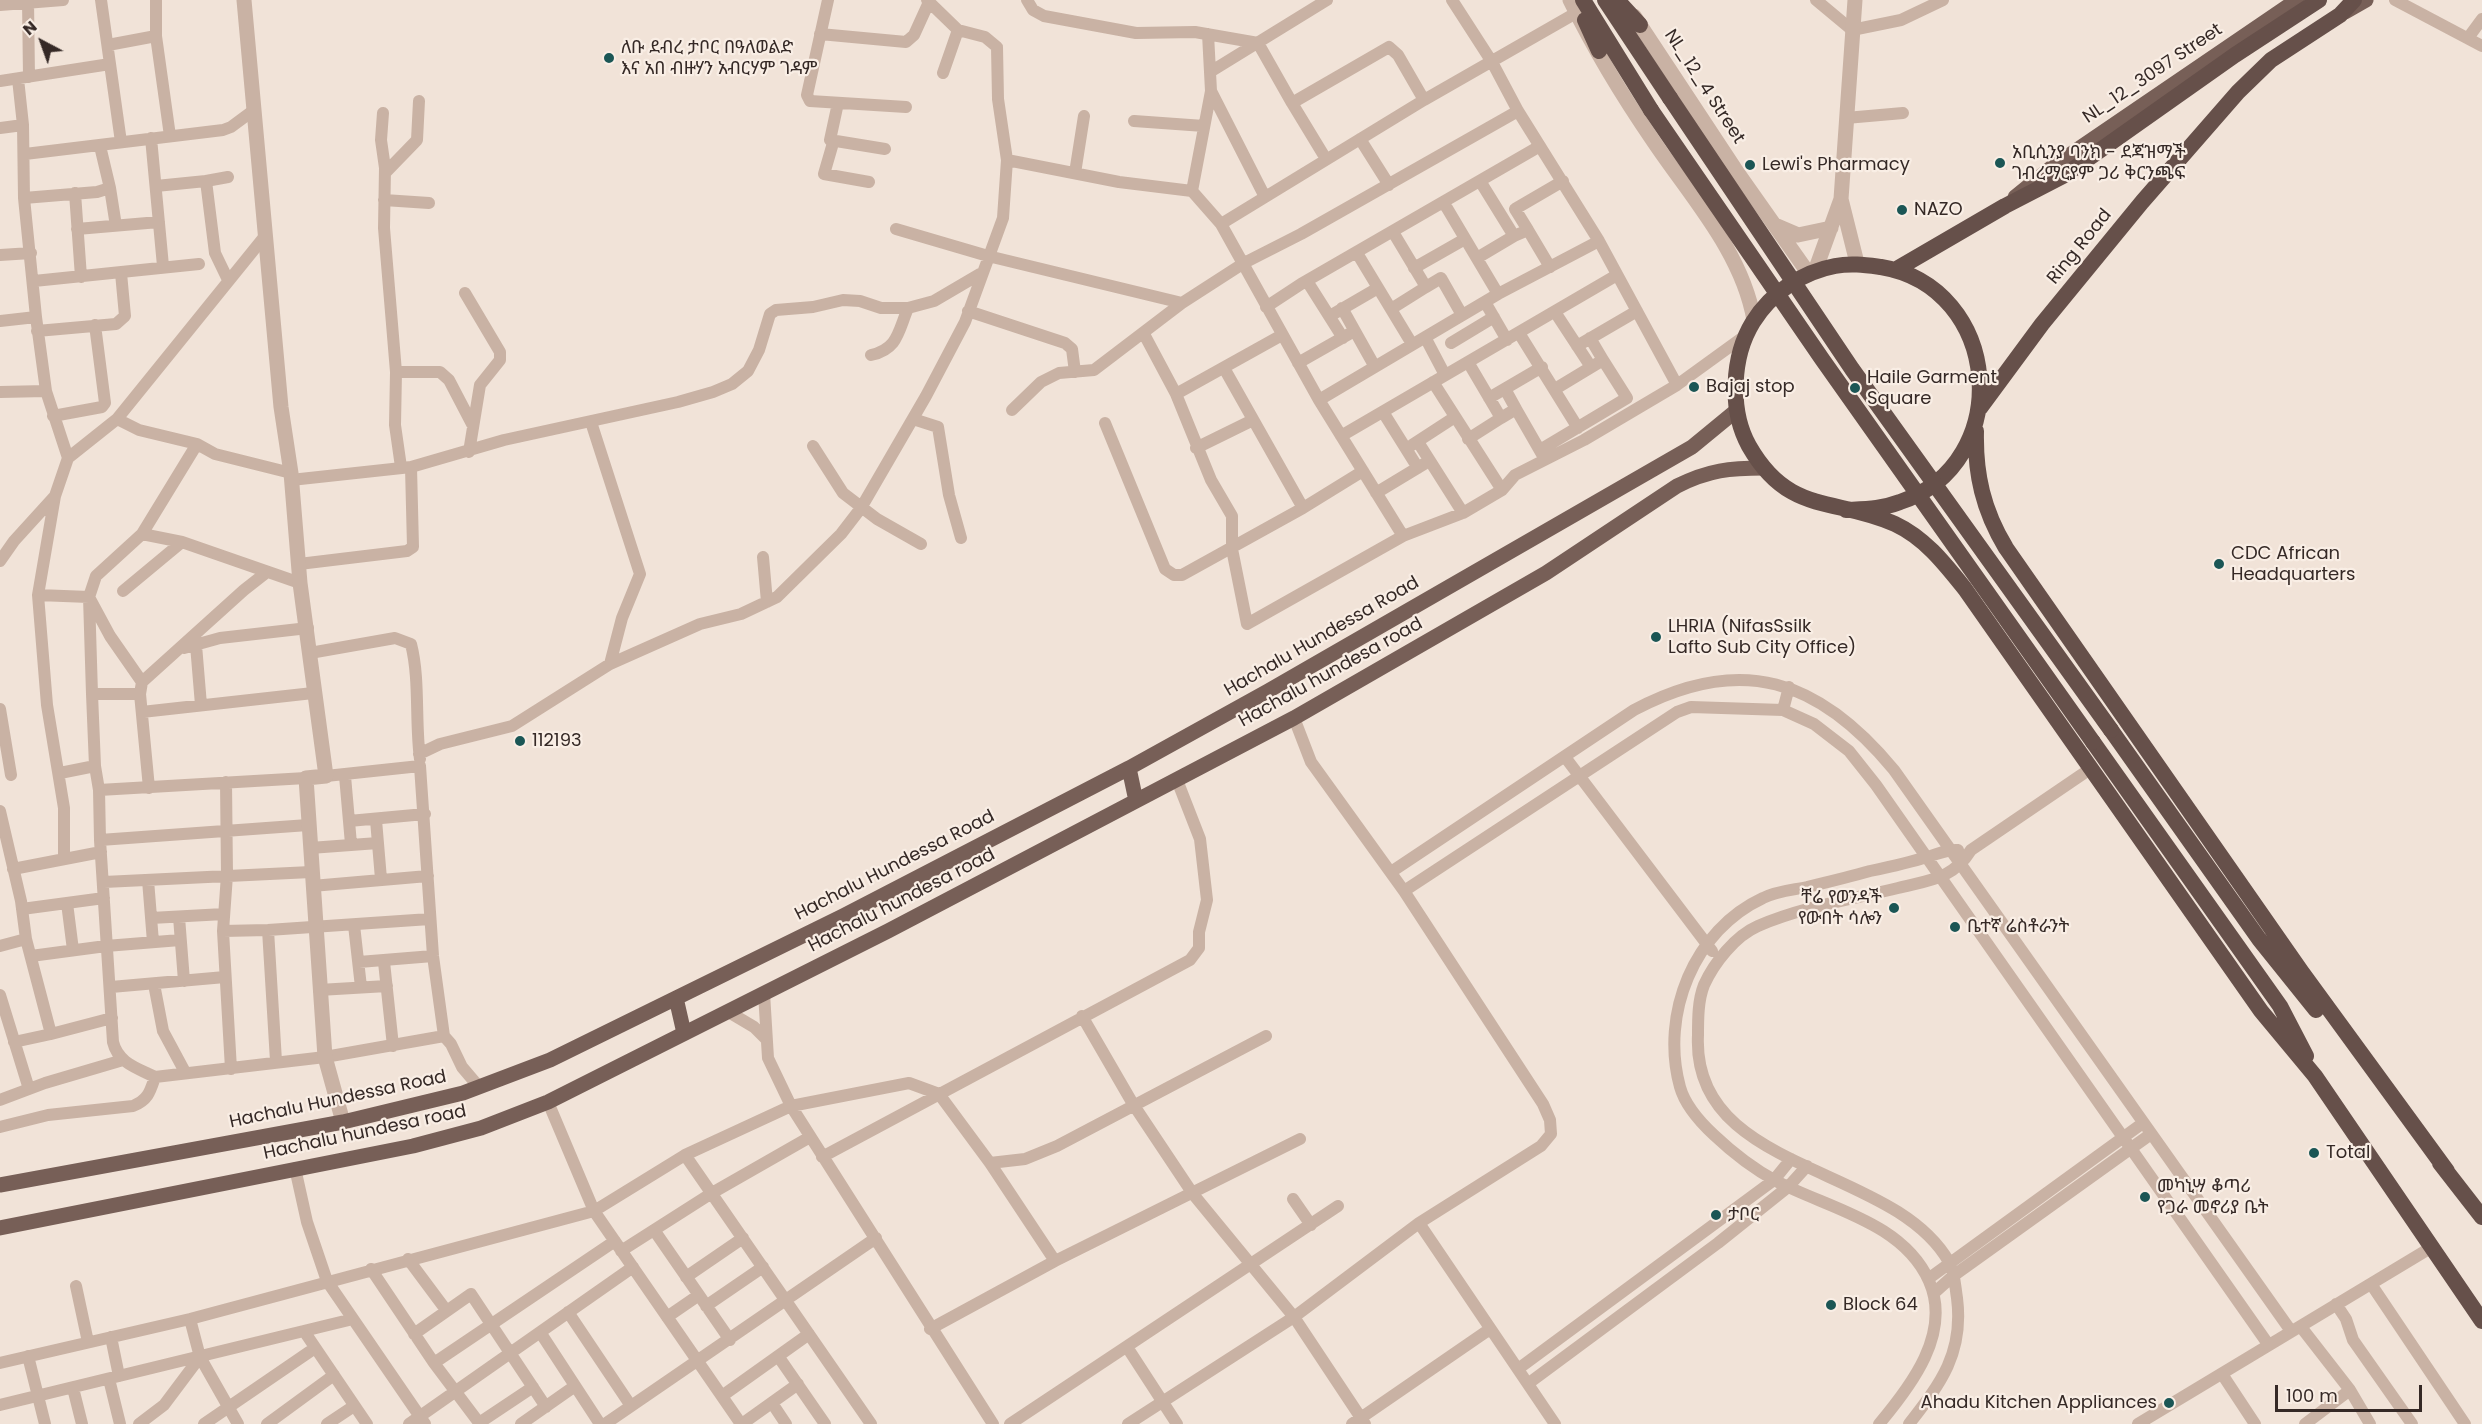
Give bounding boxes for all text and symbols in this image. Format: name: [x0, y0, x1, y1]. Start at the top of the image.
north arrow: [12, 12, 72, 72]
text: N: [18, 15, 42, 41]
street label: NL_12_3097 Street: [2079, 19, 2227, 129]
street label: NL_12_4 Street: [1659, 26, 1749, 148]
place label: ለቡ ደብረ ታቦር በዓለወልድ እና አበ ብዙሃን አብርሃም ገዳም: [621, 37, 817, 80]
marker: ለቡ ደብረ ታቦር በዓለወልድ እና አበ ብዙሃን አብርሃም ገዳም: [602, 51, 616, 65]
place label: አቢሲንያ ባንክ - ደጃዝማች ገብረማርያም ጋሪ ቅርንጫፍ: [2012, 142, 2186, 184]
place label: Lewi's Pharmacy: [1762, 154, 1910, 176]
marker: አቢሲንያ ባንክ - ደጃዝማች ገብረማርያም ጋሪ ቅርንጫፍ: [1993, 156, 2007, 170]
marker: Lewi's Pharmacy: [1743, 158, 1757, 172]
place label: NAZO: [1914, 199, 1963, 221]
marker: NAZO: [1895, 203, 1909, 217]
street label: Ring Road: [2043, 205, 2117, 289]
place label: Haile Garment Square: [1867, 367, 1997, 410]
place label: Bajaj stop: [1706, 376, 1795, 398]
marker: Bajaj stop: [1687, 380, 1701, 394]
marker: Haile Garment Square: [1848, 381, 1862, 395]
place label: CDC African Headquarters: [2231, 543, 2355, 586]
marker: CDC African Headquarters: [2212, 557, 2226, 571]
street label: Hachalu Hundessa Road: [1221, 572, 1423, 702]
street label: Hachalu hundesa road: [1235, 613, 1427, 733]
place label: LHRIA (NifasSsilk Lafto Sub City Office): [1668, 616, 1856, 658]
marker: LHRIA (NifasSsilk Lafto Sub City Office): [1649, 630, 1663, 644]
place label: 112193: [532, 730, 582, 752]
marker: 112193: [513, 734, 527, 748]
street label: Hachalu Hundessa Road: [791, 806, 999, 926]
street label: Hachalu hundesa road: [805, 844, 999, 958]
place label: ቸሬ የወንዳች የውበት ሳሎን: [1798, 887, 1882, 930]
marker: ቸሬ የወንዳች የውበት ሳሎን: [1887, 901, 1901, 915]
place label: ቤተኛ ሬስቶራንት: [1967, 916, 2069, 938]
marker: ቤተኛ ሬስቶራንት: [1948, 920, 1962, 934]
street label: Hachalu Hundessa Road: [227, 1066, 449, 1134]
street label: Hachalu hundesa road: [262, 1101, 468, 1165]
place label: Total: [2326, 1142, 2370, 1164]
marker: Total: [2307, 1146, 2321, 1160]
place label: መካኒሣ ቆጣሪ የጋራ መኖሪያ ቤት: [2157, 1176, 2269, 1218]
marker: መካኒሣ ቆጣሪ የጋራ መኖሪያ ቤት: [2138, 1190, 2152, 1204]
place label: ታቦር: [1728, 1204, 1759, 1226]
marker: ታቦር: [1709, 1208, 1723, 1222]
place label: Block 64: [1843, 1294, 1918, 1316]
marker: Block 64: [1824, 1298, 1838, 1312]
scale bar: [2278, 1373, 2425, 1411]
text: 100 m: [2286, 1383, 2338, 1408]
place label: Ahadu Kitchen Appliances: [1920, 1392, 2157, 1414]
marker: Ahadu Kitchen Appliances: [2162, 1396, 2176, 1410]

